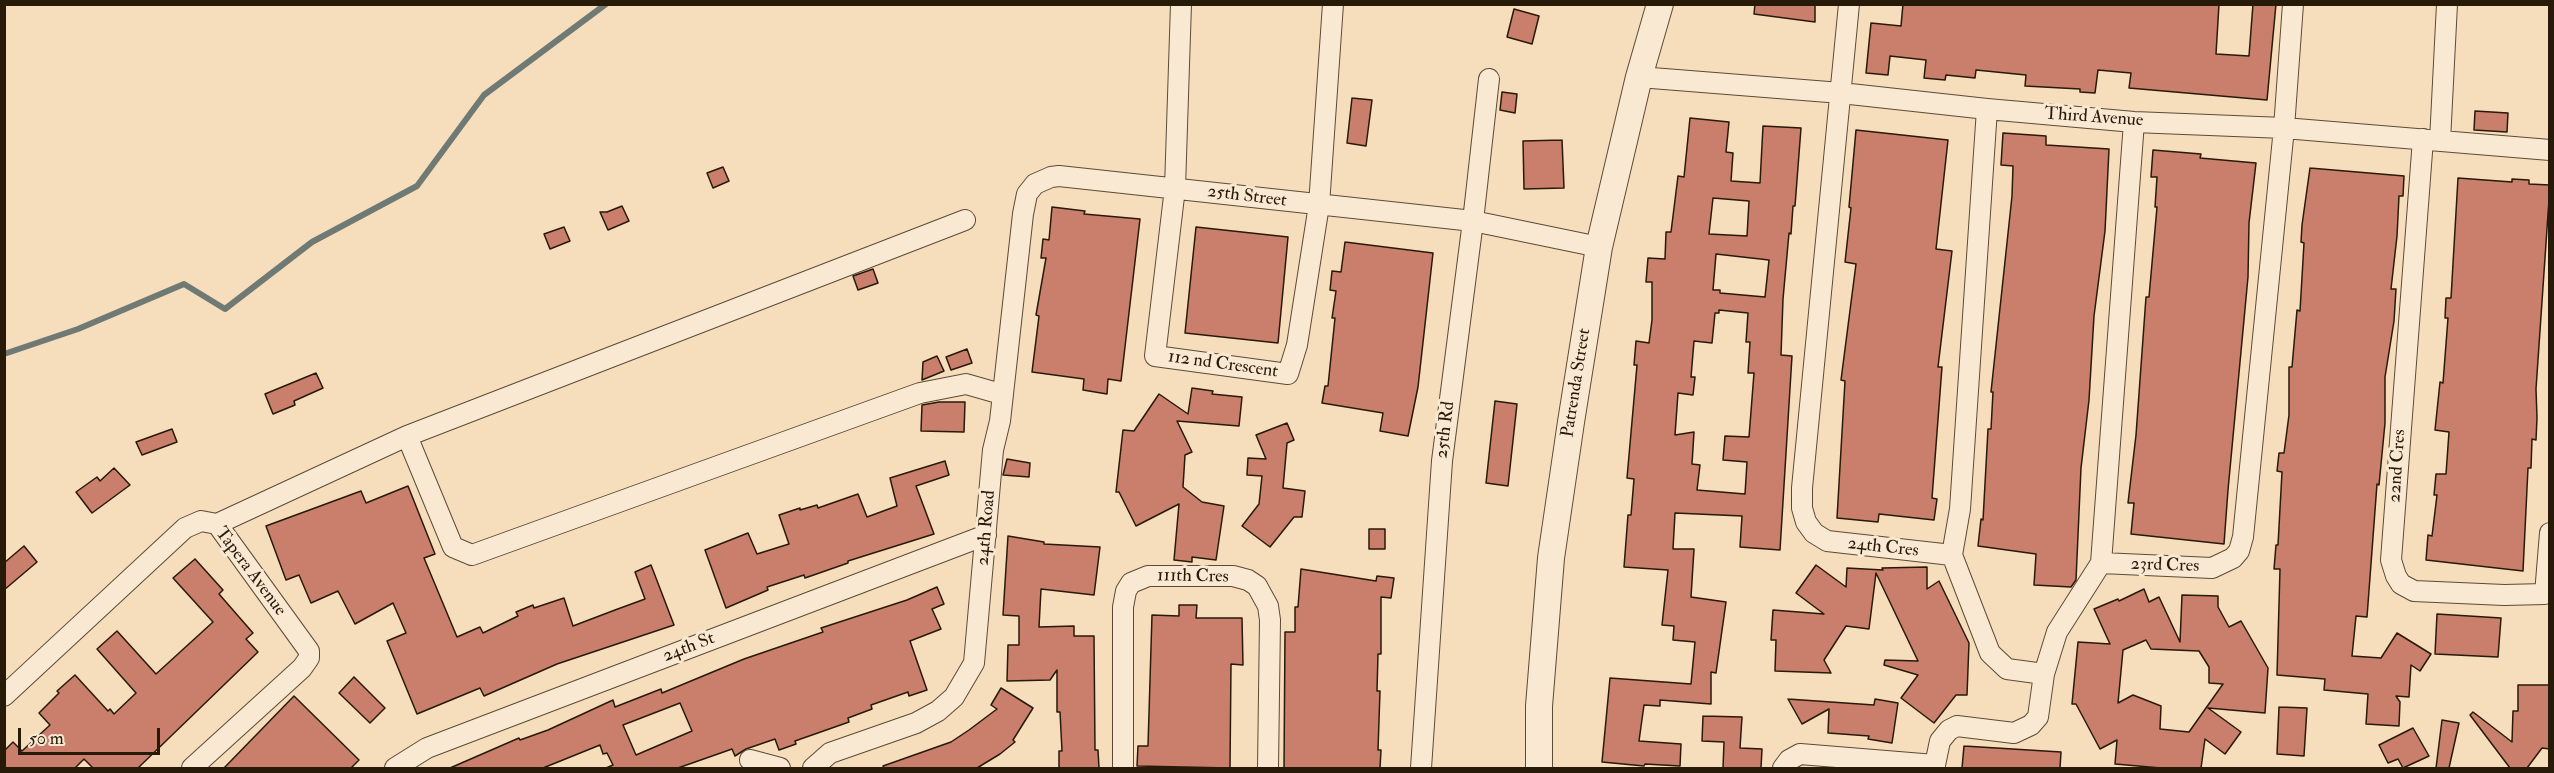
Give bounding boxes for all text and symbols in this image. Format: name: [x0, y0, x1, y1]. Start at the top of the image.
street label: Third Avenue: [2044, 104, 2144, 132]
street label: 25th Street: [1206, 181, 1288, 213]
street label: Patrenda Street: [1558, 327, 1596, 439]
street label: 112 nd Crescent: [1167, 347, 1279, 383]
street label: 25th Rd: [1432, 400, 1460, 460]
street label: 22nd Cres: [2385, 429, 2411, 503]
street label: 24th Road: [973, 489, 1001, 567]
street label: Tapera Avenue: [210, 523, 290, 621]
street label: 24th Cres: [1846, 534, 1920, 562]
street label: 23rd Cres: [2130, 554, 2200, 578]
street label: 111th Cres: [1157, 566, 1229, 588]
street label: 24th St: [660, 628, 718, 668]
scale bar: [21, 716, 164, 754]
text: 50 m: [29, 727, 64, 750]

